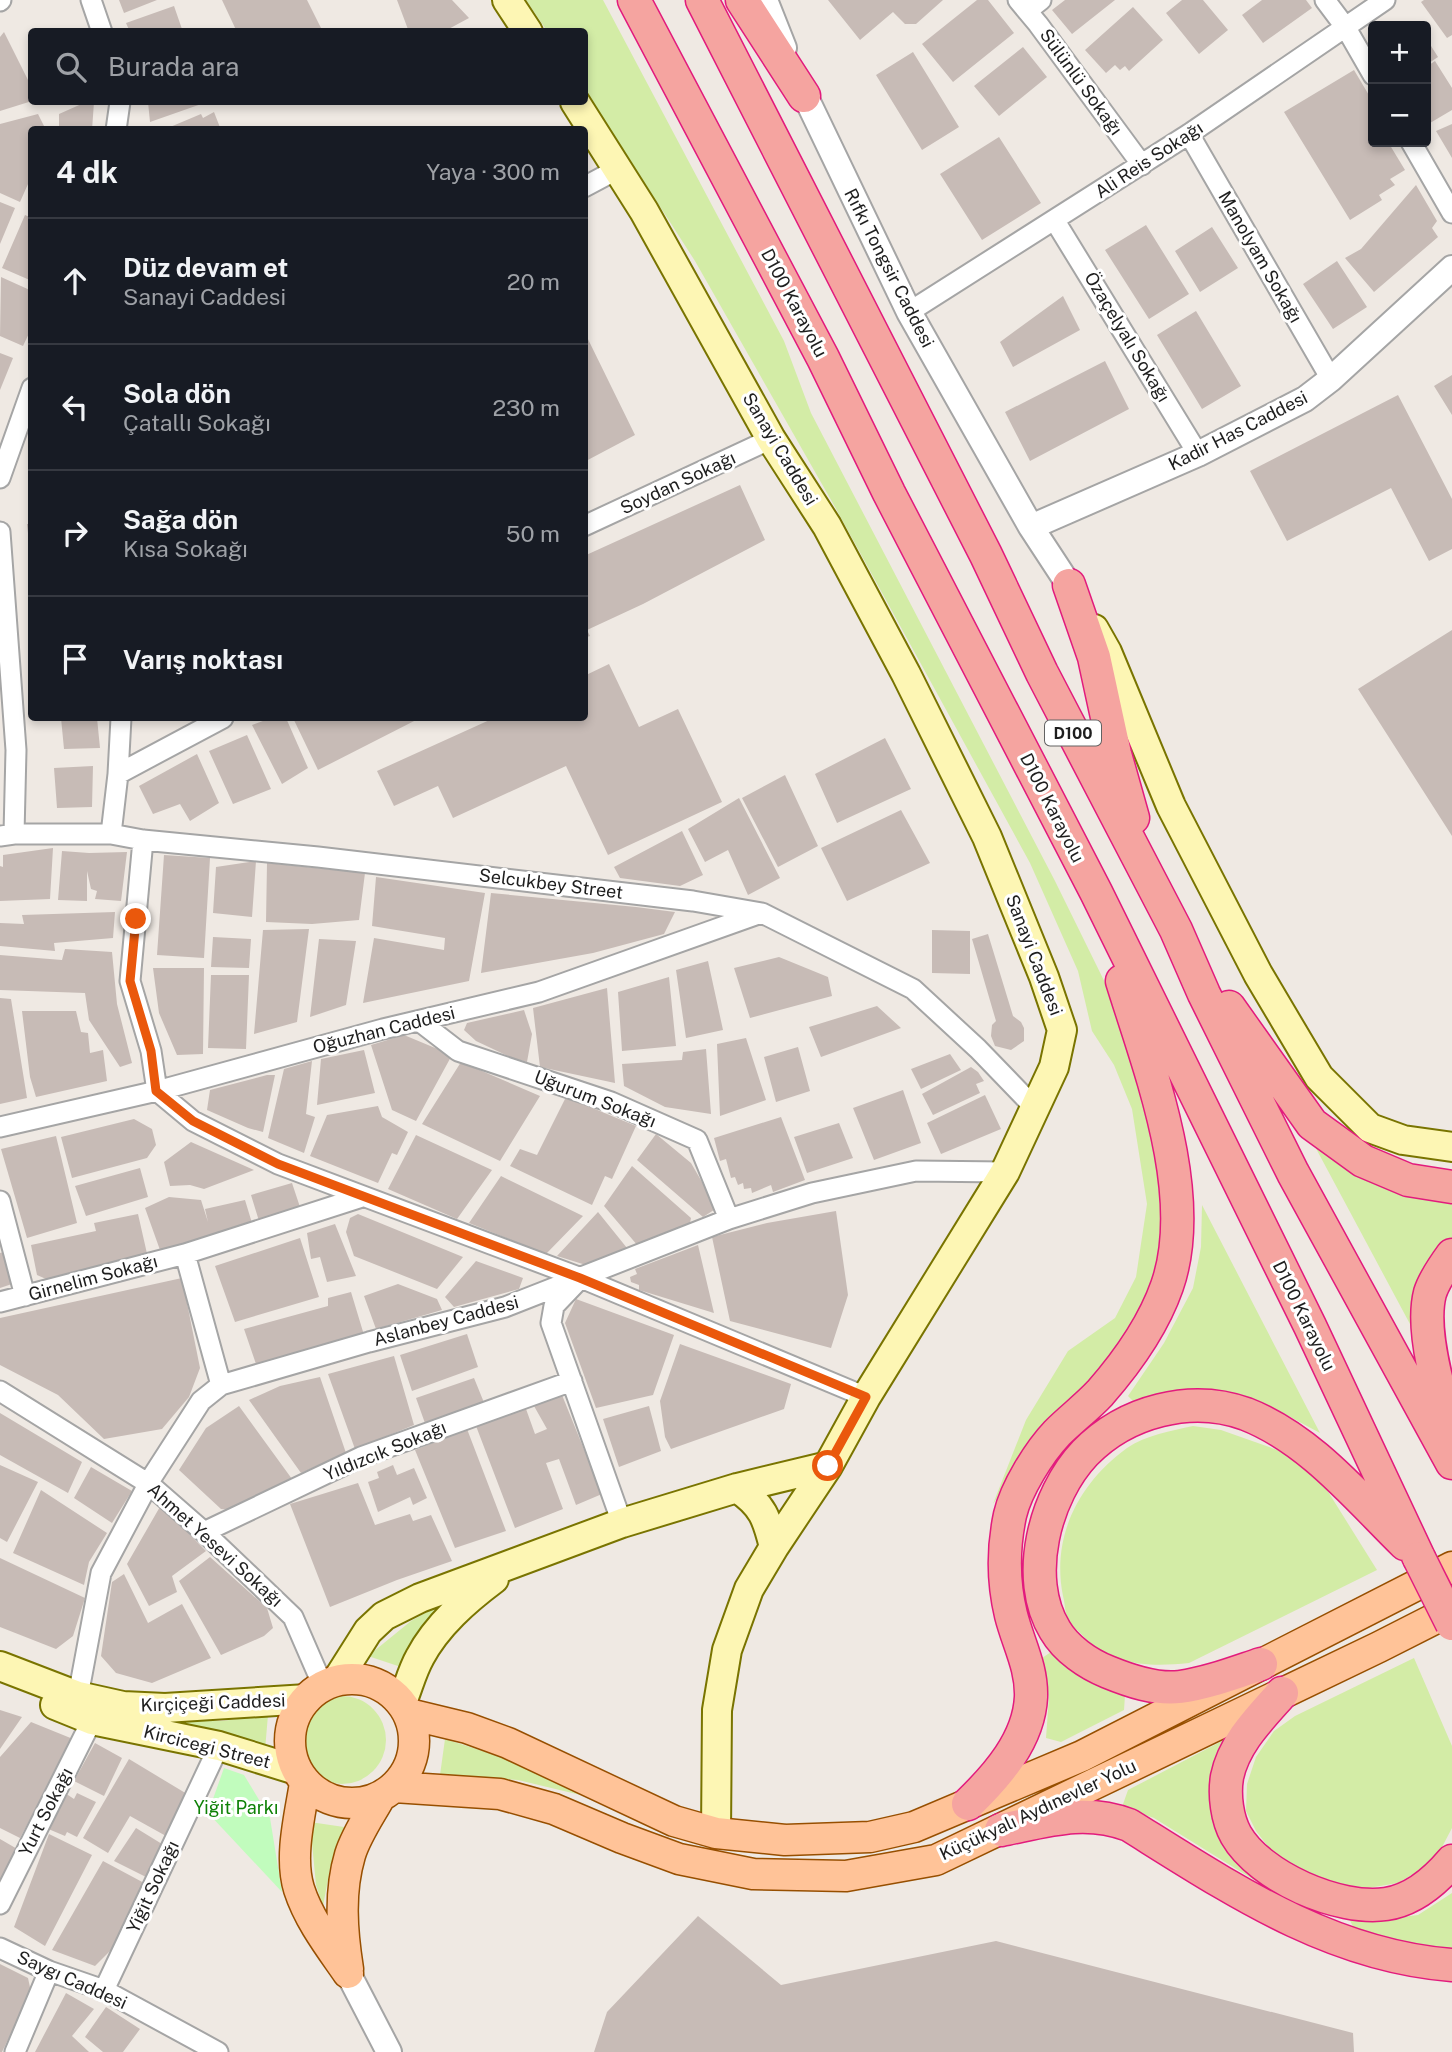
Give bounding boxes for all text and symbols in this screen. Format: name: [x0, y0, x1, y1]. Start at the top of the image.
map controls: [1368, 21, 1431, 147]
button: +: [1368, 21, 1431, 84]
street label: Sülünlü Sokağı: [1036, 24, 1127, 139]
search box: [28, 28, 588, 105]
icon: search: [52, 48, 90, 86]
text: Burada ara: [108, 51, 239, 82]
button: −: [1368, 84, 1431, 147]
street label: Ali Reis Sokağı: [1091, 117, 1207, 202]
text: 4 dk: [56, 154, 118, 190]
text: Yaya · 300 m: [426, 158, 560, 185]
street label: Rıfkı Tongsir Caddesi: [840, 185, 939, 351]
street label: Manolyam Sokağı: [1214, 187, 1307, 326]
street label: D100 Karayolu: [757, 245, 832, 361]
text: Düz devam et: [123, 252, 288, 283]
icon: ahead: [56, 262, 94, 300]
street label: Özaçelyalı Sokağı: [1080, 267, 1175, 406]
text: 20 m: [507, 268, 560, 295]
text: Sanayi Caddesi: [123, 283, 286, 310]
text: Sola dön: [123, 378, 231, 409]
street label: Kadir Has Caddesi: [1165, 386, 1311, 475]
icon: left: [56, 388, 94, 426]
street label: Sanayi Caddesi: [739, 389, 822, 509]
text: 230 m: [492, 394, 560, 421]
text: Çatallı Sokağı: [123, 409, 271, 436]
street label: Soydan Sokağı: [617, 447, 739, 518]
text: Sağa dön: [123, 504, 238, 535]
icon: right: [56, 514, 94, 552]
text: 50 m: [506, 520, 560, 547]
text: Kısa Sokağı: [123, 535, 248, 562]
icon: arrive: [56, 640, 94, 678]
text: Varış noktası: [123, 644, 283, 675]
road number: D100: [1045, 720, 1101, 746]
street label: D100 Karayolu: [1016, 750, 1089, 866]
street label: Selcukbey Street: [478, 864, 624, 903]
street label: Sanayi Caddesi: [1002, 891, 1067, 1018]
route end: [120, 903, 151, 934]
street label: Oğuzhan Caddesi: [311, 1002, 457, 1057]
street label: Uğurum Sokağı: [531, 1066, 659, 1131]
street label: Girnelim Sokağı: [26, 1250, 160, 1305]
street label: D100 Karayolu: [1269, 1257, 1340, 1374]
street label: Aslanbey Caddesi: [371, 1291, 521, 1350]
street label: Yıldızcık Sokağı: [321, 1416, 449, 1485]
route start: [812, 1450, 843, 1481]
street label: Ahmet Yesevi Sokağı: [144, 1478, 287, 1611]
street label: Kırçiçeği Caddesi: [140, 1689, 286, 1716]
street label: Kircicegi Street: [141, 1721, 273, 1772]
street label: Küçükyalı Aydınevler Yolu: [936, 1755, 1139, 1864]
street label: Yurt Sokağı: [14, 1764, 77, 1860]
park label: Yiğit Parkı: [194, 1797, 278, 1818]
street label: Yiğit Sokağı: [122, 1837, 183, 1936]
street label: Saygı Caddesi: [14, 1946, 130, 2013]

